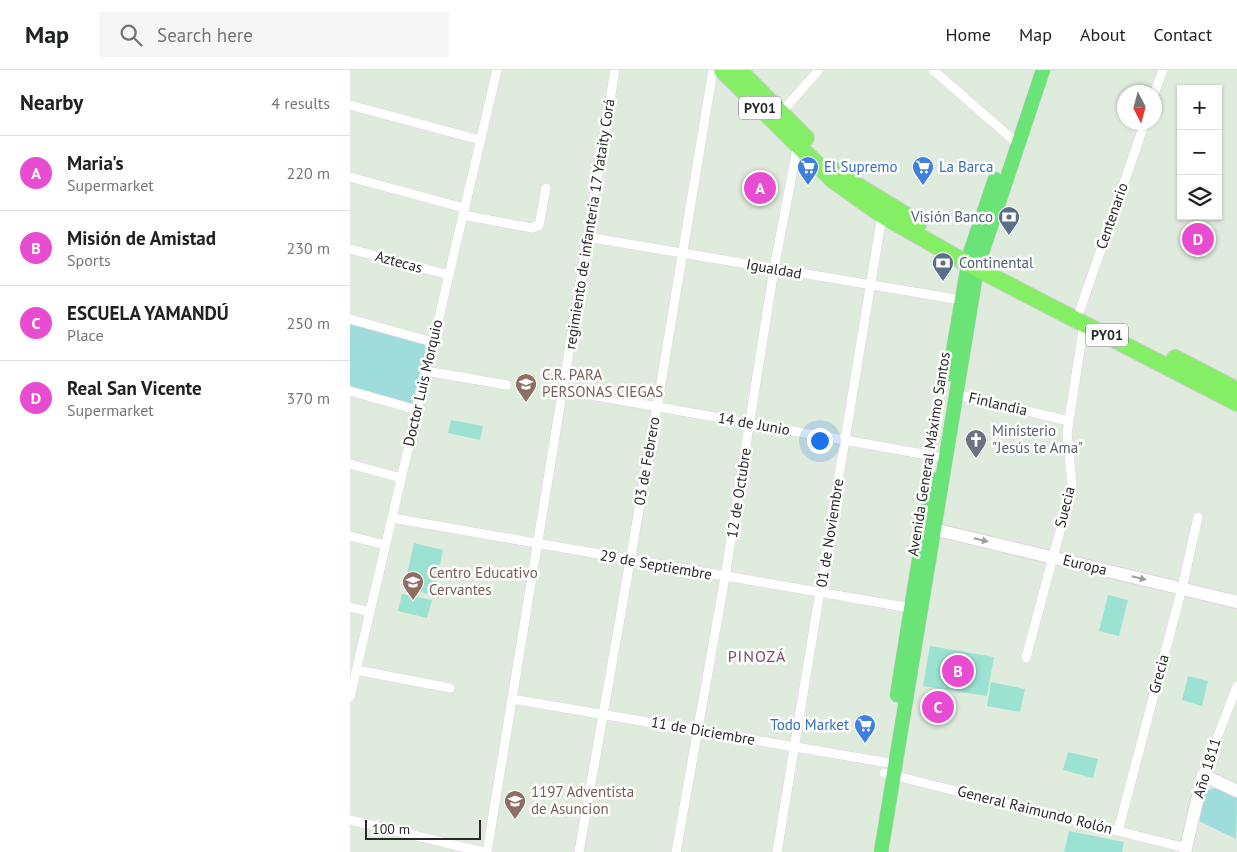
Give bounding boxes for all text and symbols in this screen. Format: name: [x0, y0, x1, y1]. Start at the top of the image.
search box: [99, 12, 449, 57]
text: Map: [25, 19, 69, 50]
icon: search: [117, 21, 145, 49]
text: Search here: [157, 23, 253, 47]
text: Home: [945, 23, 991, 46]
text: Map: [1019, 23, 1052, 46]
text: About: [1080, 23, 1126, 46]
text: Contact: [1154, 23, 1212, 46]
north arrow: [1117, 85, 1162, 130]
map controls: [1177, 85, 1222, 220]
button: +: [1177, 85, 1222, 130]
text: Nearby: [20, 89, 83, 116]
text: 4 results: [271, 93, 330, 113]
road number: PY01: [739, 96, 781, 119]
street label: regimiento de infanteria 17 Yataity Corá: [560, 97, 619, 351]
button: −: [1177, 130, 1222, 175]
text: Maria's: [67, 151, 124, 175]
supermarket icon: El Supremo: [796, 155, 820, 186]
supermarket icon: La Barca: [911, 155, 935, 186]
place label: El Supremo: [824, 157, 898, 176]
place label: La Barca: [939, 157, 993, 176]
text: A: [31, 163, 41, 183]
text: 220 m: [287, 163, 330, 183]
pin: A: [744, 169, 776, 207]
text: Supermarket: [67, 175, 154, 195]
button: layers: [1177, 175, 1222, 220]
street label: Centenario: [1091, 180, 1132, 252]
bank icon: Visión Banco: [997, 205, 1021, 236]
place label: Visión Banco: [910, 207, 993, 226]
pin: D: [1182, 220, 1214, 258]
text: Misión de Amistad: [67, 226, 216, 250]
text: B: [31, 238, 41, 258]
text: 230 m: [287, 238, 330, 258]
street label: Aztecas: [373, 246, 425, 277]
text: Sports: [67, 250, 111, 270]
bank icon: Continental: [931, 251, 955, 282]
place label: Continental: [959, 253, 1034, 272]
street label: Igualdad: [745, 254, 803, 283]
text: ESCUELA YAMANDÚ: [67, 301, 229, 325]
text: C: [32, 313, 40, 333]
text: 250 m: [287, 313, 330, 333]
street label: Doctor Luis Morquio: [399, 318, 446, 448]
road number: PY01: [1086, 324, 1128, 346]
text: Place: [67, 325, 104, 345]
street label: Avenida General Máximo Santos: [903, 351, 954, 557]
place label: C.R. PARA PERSONAS CIEGAS: [542, 365, 663, 401]
school or university icon: C.R. PARA PERSONAS CIEGAS: [514, 372, 538, 403]
text: Real San Vicente: [67, 376, 202, 400]
text: D: [31, 388, 41, 408]
text: 370 m: [287, 388, 330, 408]
street label: Finlandia: [967, 388, 1029, 419]
text: Supermarket: [67, 400, 154, 420]
street label: 14 de Junio: [717, 408, 792, 439]
street label: 03 de Febrero: [629, 415, 664, 507]
place label: Ministerio "Jesús te Ama": [992, 421, 1083, 457]
your location: [807, 428, 833, 454]
church icon: Ministerio "Jesús te Ama": [964, 428, 988, 459]
street label: 12 de Octubre: [722, 446, 755, 539]
street label: 01 de Noviembre: [812, 477, 847, 589]
street label: Suecia: [1050, 484, 1079, 529]
one-way arrow: [973, 536, 988, 544]
street label: 29 de Septiembre: [599, 545, 714, 584]
street label: Europa: [1061, 550, 1109, 579]
place label: Centro Educativo Cervantes: [429, 563, 538, 599]
school or university icon: Centro Educativo Cervantes: [401, 570, 425, 601]
one-way arrow: [1131, 574, 1146, 582]
district label: PINOZÁ: [728, 646, 786, 666]
pin: B: [942, 652, 974, 690]
street label: Grecia: [1144, 652, 1173, 696]
pin: C: [922, 688, 954, 726]
street label: 11 de Diciembre: [650, 712, 757, 749]
supermarket icon: Todo Market: [853, 713, 877, 744]
place label: Todo Market: [770, 715, 849, 734]
street label: Año 1811: [1188, 736, 1225, 800]
street label: General Raimundo Rolón: [956, 781, 1115, 838]
place label: 1197 Adventista de Asuncion: [531, 782, 634, 818]
school or university icon: 1197 Adventista de Asuncion: [503, 789, 527, 820]
scale bar: [365, 817, 481, 840]
text: 100 m: [372, 820, 410, 838]

